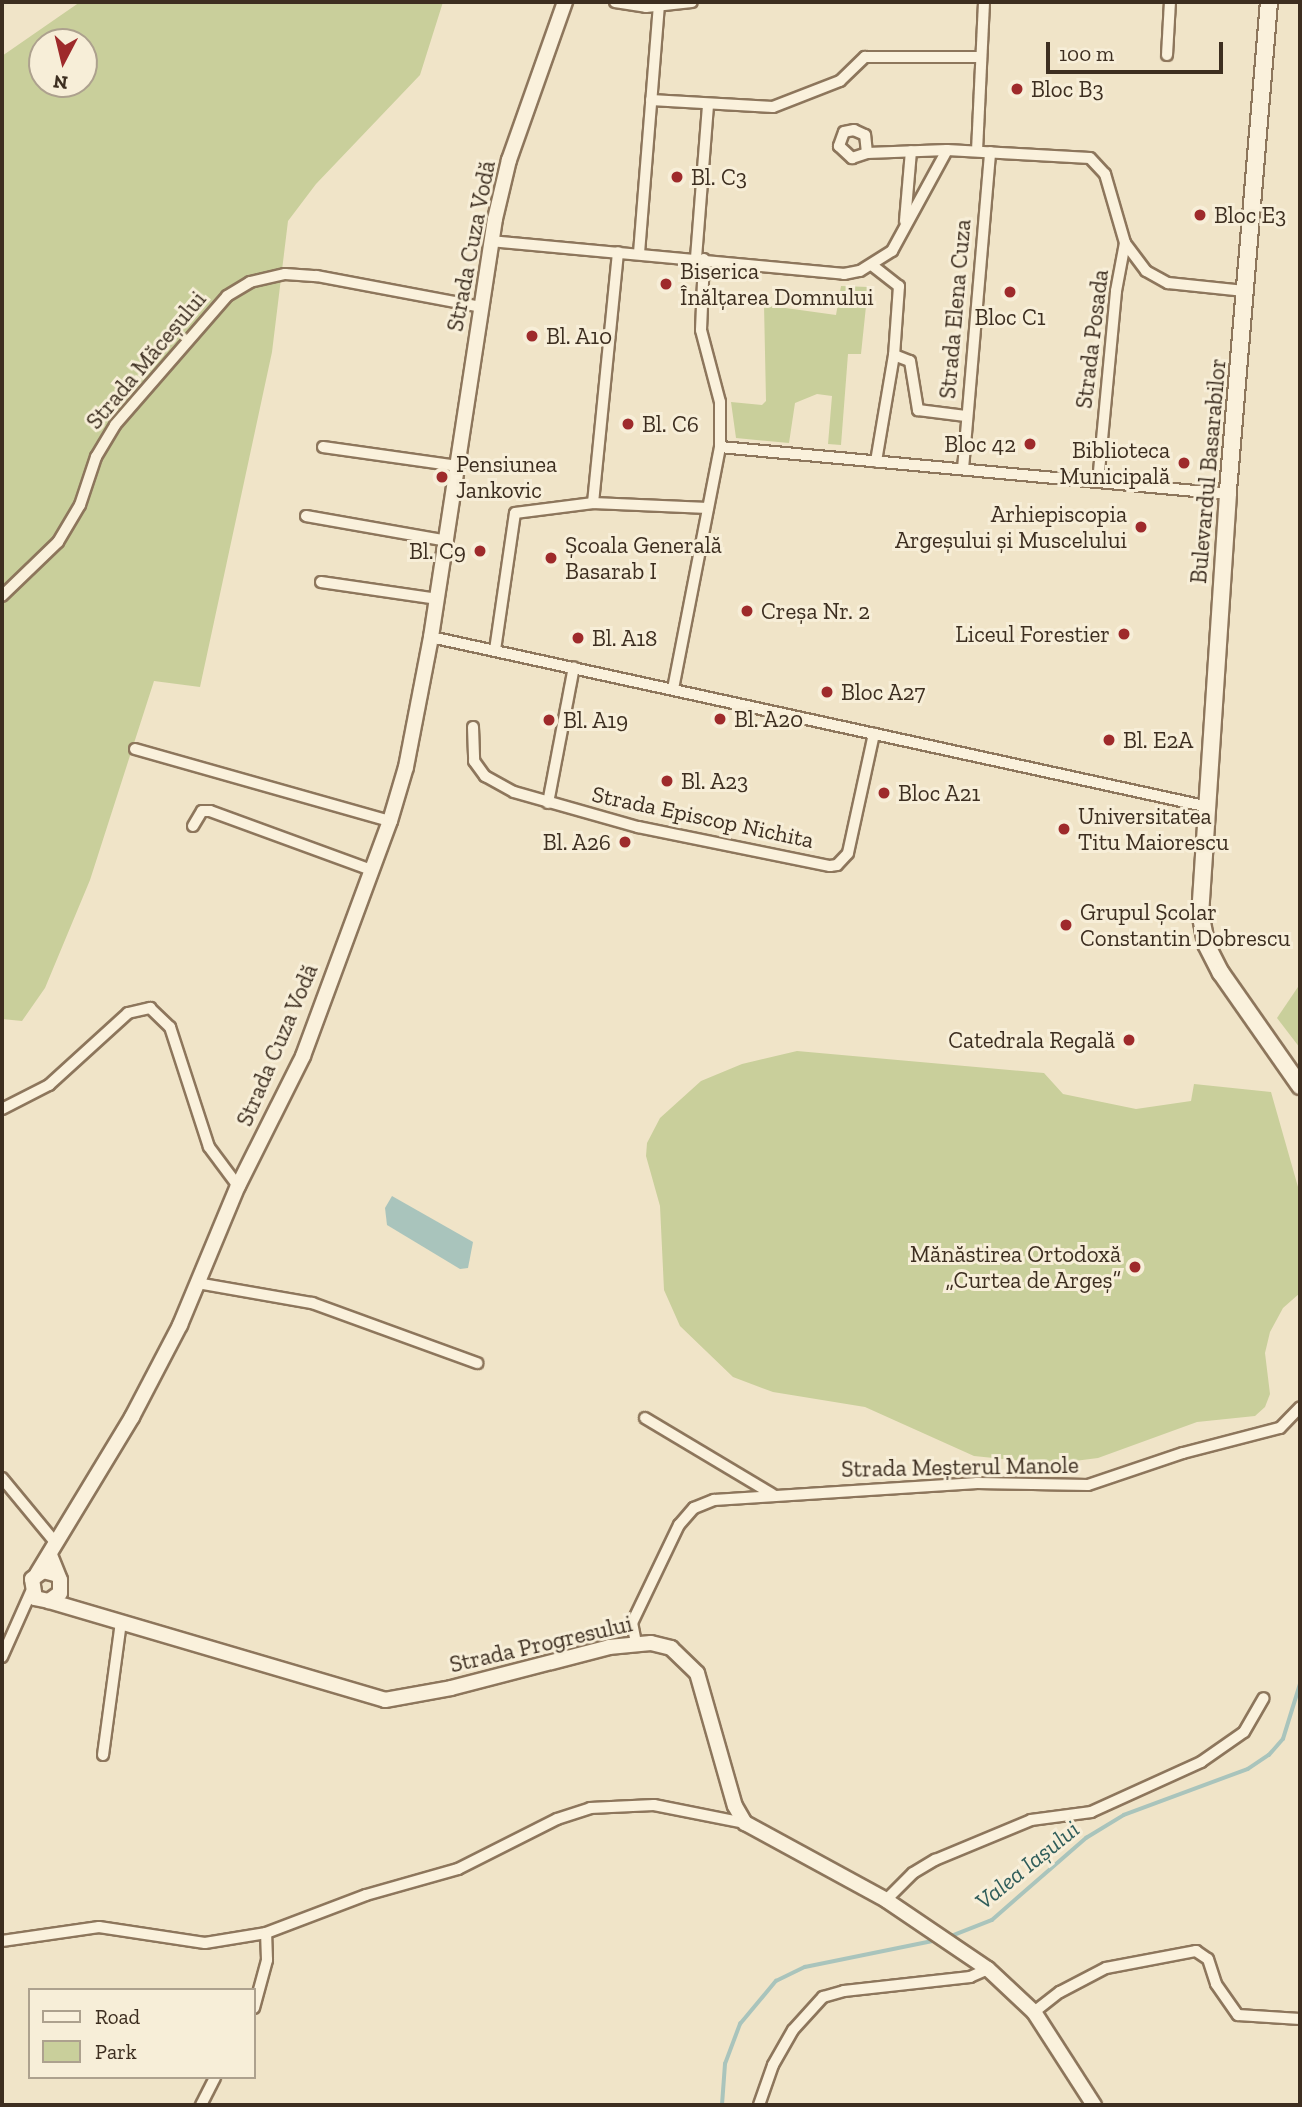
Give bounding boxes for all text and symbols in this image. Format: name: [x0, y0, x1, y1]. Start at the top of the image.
north arrow: [28, 28, 98, 98]
scale bar: [1050, 28, 1227, 72]
text: 100 m: [1059, 41, 1114, 66]
text: N: [52, 70, 69, 95]
place label: Bloc B3: [1031, 75, 1104, 103]
marker: Bloc B3: [1009, 81, 1025, 97]
street label: Strada Cuza Vodă: [441, 158, 501, 334]
place label: Bl. C3: [691, 163, 747, 191]
marker: Bl. C3: [669, 169, 685, 185]
place label: Bloc E3: [1214, 201, 1286, 229]
marker: Bloc E3: [1192, 207, 1208, 223]
street label: Strada Elena Cuza: [933, 218, 977, 400]
place label: Biserica Înălțarea Domnului: [680, 257, 874, 311]
street label: Strada Posada: [1070, 268, 1114, 410]
marker: Biserica Înălțarea Domnului: [658, 276, 674, 292]
marker: Bloc C1: [1002, 284, 1018, 300]
street label: Strada Măceșului: [80, 285, 212, 435]
place label: Bloc C1: [974, 303, 1046, 331]
place label: Bl. A10: [546, 322, 613, 350]
marker: Bl. A10: [524, 328, 540, 344]
street label: Bulevardul Basarabilor: [1184, 357, 1232, 585]
place label: Bl. C6: [642, 410, 699, 438]
marker: Bl. C6: [620, 416, 636, 432]
place label: Bloc 42: [944, 430, 1016, 458]
marker: Bloc 42: [1022, 436, 1038, 452]
place label: Biblioteca Municipală: [1060, 436, 1170, 490]
place label: Pensiunea Jankovic: [456, 450, 557, 504]
marker: Biblioteca Municipală: [1176, 455, 1192, 471]
marker: Pensiunea Jankovic: [434, 469, 450, 485]
place label: Arhiepiscopia Argeșului și Muscelului: [895, 500, 1127, 554]
marker: Arhiepiscopia Argeșului și Muscelului: [1133, 519, 1149, 535]
place label: Școala Generală Basarab I: [565, 531, 722, 585]
place label: Bl. C9: [409, 537, 466, 565]
marker: Bl. C9: [472, 543, 488, 559]
marker: Școala Generală Basarab I: [543, 550, 559, 566]
place label: Creșa Nr. 2: [761, 597, 870, 625]
marker: Creșa Nr. 2: [739, 603, 755, 619]
place label: Liceul Forestier: [955, 620, 1110, 648]
place label: Bl. A18: [592, 624, 658, 652]
marker: Liceul Forestier: [1116, 626, 1132, 642]
marker: Bl. A18: [570, 630, 586, 646]
place label: Bloc A27: [841, 678, 926, 706]
marker: Bloc A27: [819, 684, 835, 700]
place label: Bl. A20: [734, 705, 804, 733]
place label: Bl. A19: [563, 706, 629, 734]
marker: Bl. A20: [712, 711, 728, 727]
marker: Bl. A19: [541, 712, 557, 728]
place label: Bl. E2A: [1123, 726, 1193, 754]
marker: Bl. E2A: [1101, 732, 1117, 748]
place label: Bl. A23: [681, 767, 749, 795]
marker: Bl. A23: [659, 773, 675, 789]
place label: Bloc A21: [898, 779, 981, 807]
street label: Strada Episcop Nichita: [590, 780, 816, 854]
marker: Bloc A21: [876, 785, 892, 801]
place label: Universitatea Titu Maiorescu: [1078, 802, 1229, 856]
marker: Universitatea Titu Maiorescu: [1056, 821, 1072, 837]
place label: Bl. A26: [542, 828, 611, 856]
marker: Bl. A26: [617, 834, 633, 850]
place label: Grupul Școlar Constantin Dobrescu: [1080, 898, 1290, 952]
marker: Grupul Școlar Constantin Dobrescu: [1058, 917, 1074, 933]
street label: Strada Cuza Vodă: [230, 959, 324, 1131]
place label: Catedrala Regală: [948, 1026, 1115, 1054]
marker: Catedrala Regală: [1121, 1032, 1137, 1048]
place label: Mănăstirea Ortodoxă „Curtea de Argeș”: [910, 1240, 1121, 1294]
marker: Mănăstirea Ortodoxă „Curtea de Argeș”: [1127, 1259, 1143, 1275]
street label: Strada Meșterul Manole: [841, 1451, 1079, 1483]
street label: Strada Progresului: [447, 1610, 635, 1678]
water label: Valea Iașului: [969, 1814, 1085, 1916]
legend: [28, 1988, 256, 2079]
text: Road: [95, 2004, 140, 2029]
text: Park: [95, 2039, 137, 2064]

